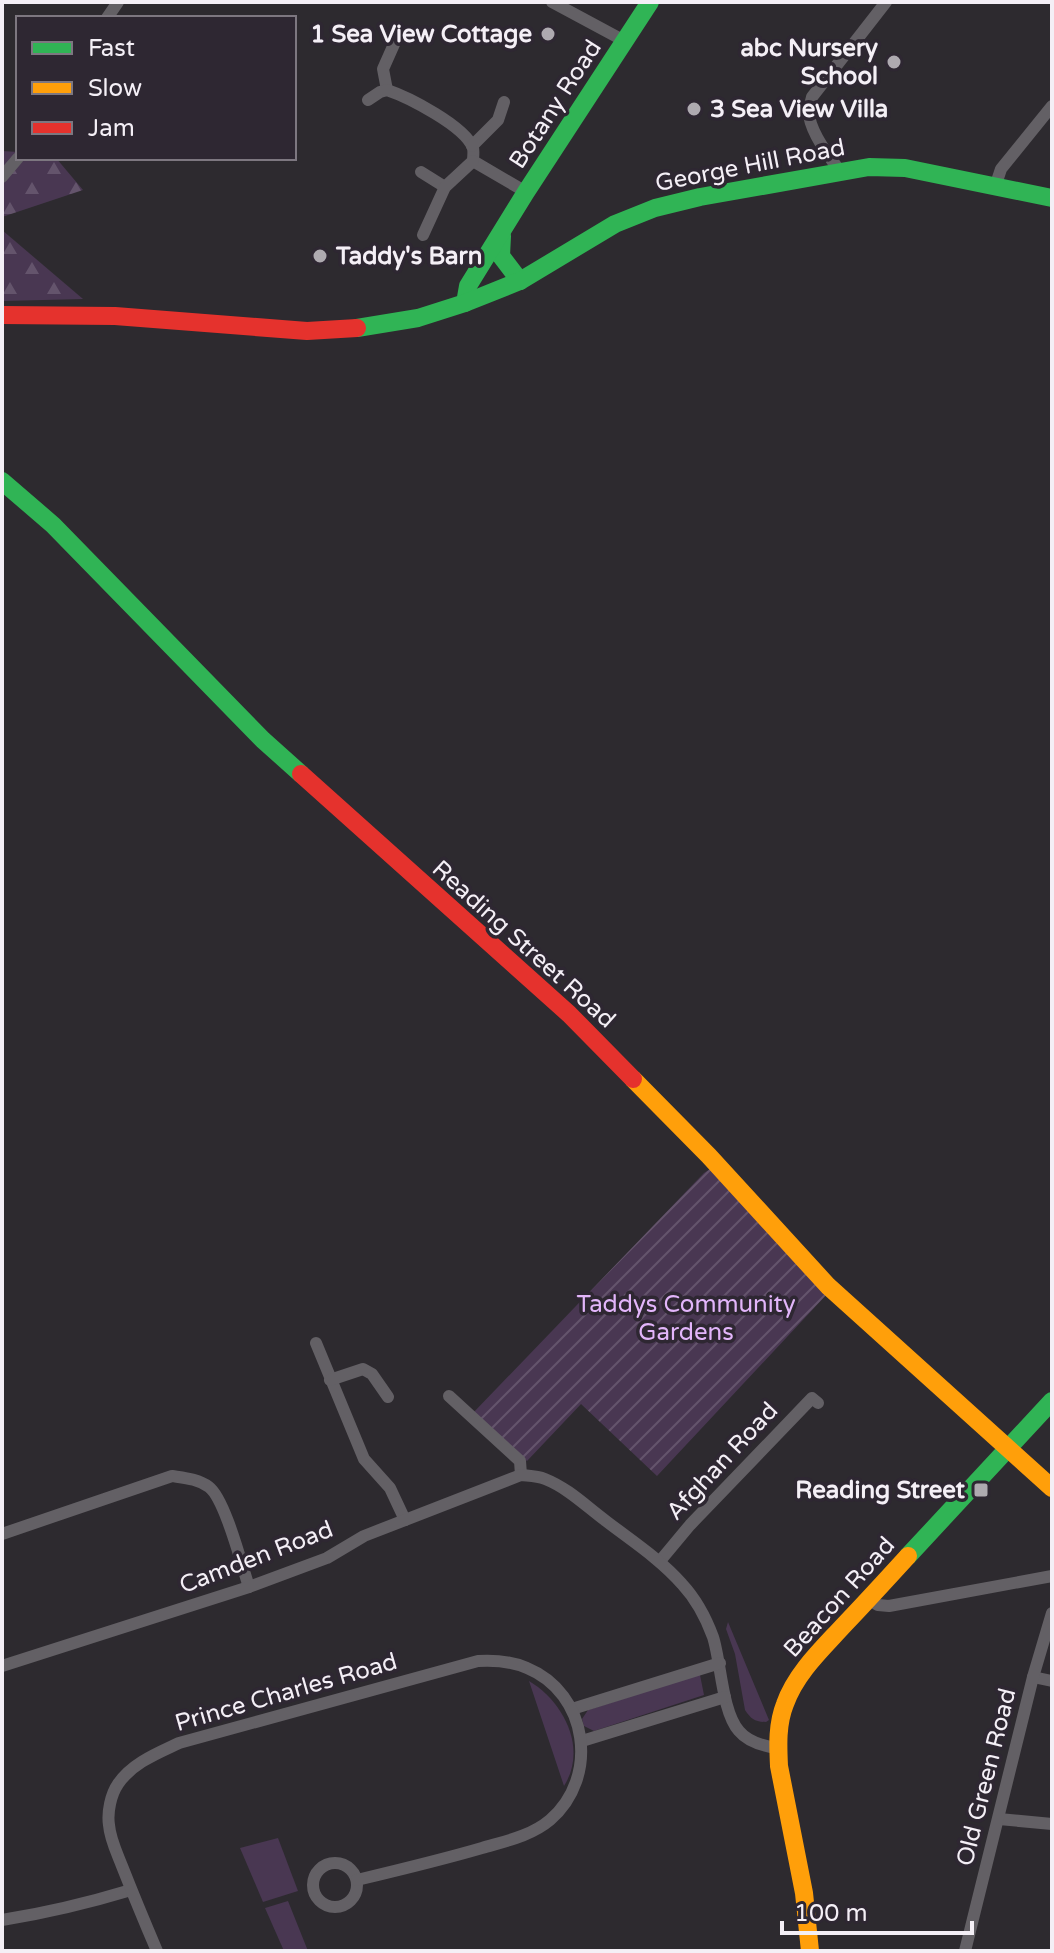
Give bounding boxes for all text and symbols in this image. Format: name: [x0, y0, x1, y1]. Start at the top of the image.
legend: [16, 16, 296, 160]
place label: 1 Sea View Cottage: [310, 20, 532, 49]
marker: 1 Sea View Cottage: [539, 25, 557, 43]
text: Fast: [88, 34, 135, 63]
place label: abc Nursery School: [740, 34, 878, 91]
street label: Botany Road: [503, 35, 608, 174]
marker: abc Nursery School: [885, 53, 903, 71]
text: Slow: [88, 74, 142, 103]
place label: 3 Sea View Villa: [710, 95, 888, 124]
marker: 3 Sea View Villa: [685, 100, 703, 118]
text: Jam: [88, 114, 135, 143]
street label: George Hill Road: [653, 133, 847, 198]
place label: Taddy's Barn: [335, 242, 482, 271]
marker: Taddy's Barn: [311, 247, 329, 265]
street label: Reading Street Road: [426, 854, 621, 1034]
park label: Taddys Community Gardens: [576, 1290, 796, 1347]
street label: Afghan Road: [661, 1396, 784, 1526]
place label: Reading Street: [795, 1476, 966, 1505]
marker: Reading Street: [972, 1481, 990, 1499]
street label: Camden Road: [175, 1515, 337, 1600]
street label: Beacon Road: [778, 1531, 901, 1664]
street label: Prince Charles Road: [172, 1647, 401, 1738]
street label: Old Green Road: [950, 1685, 1023, 1869]
scale bar: [782, 1885, 972, 1935]
text: 100 m: [794, 1899, 868, 1928]

